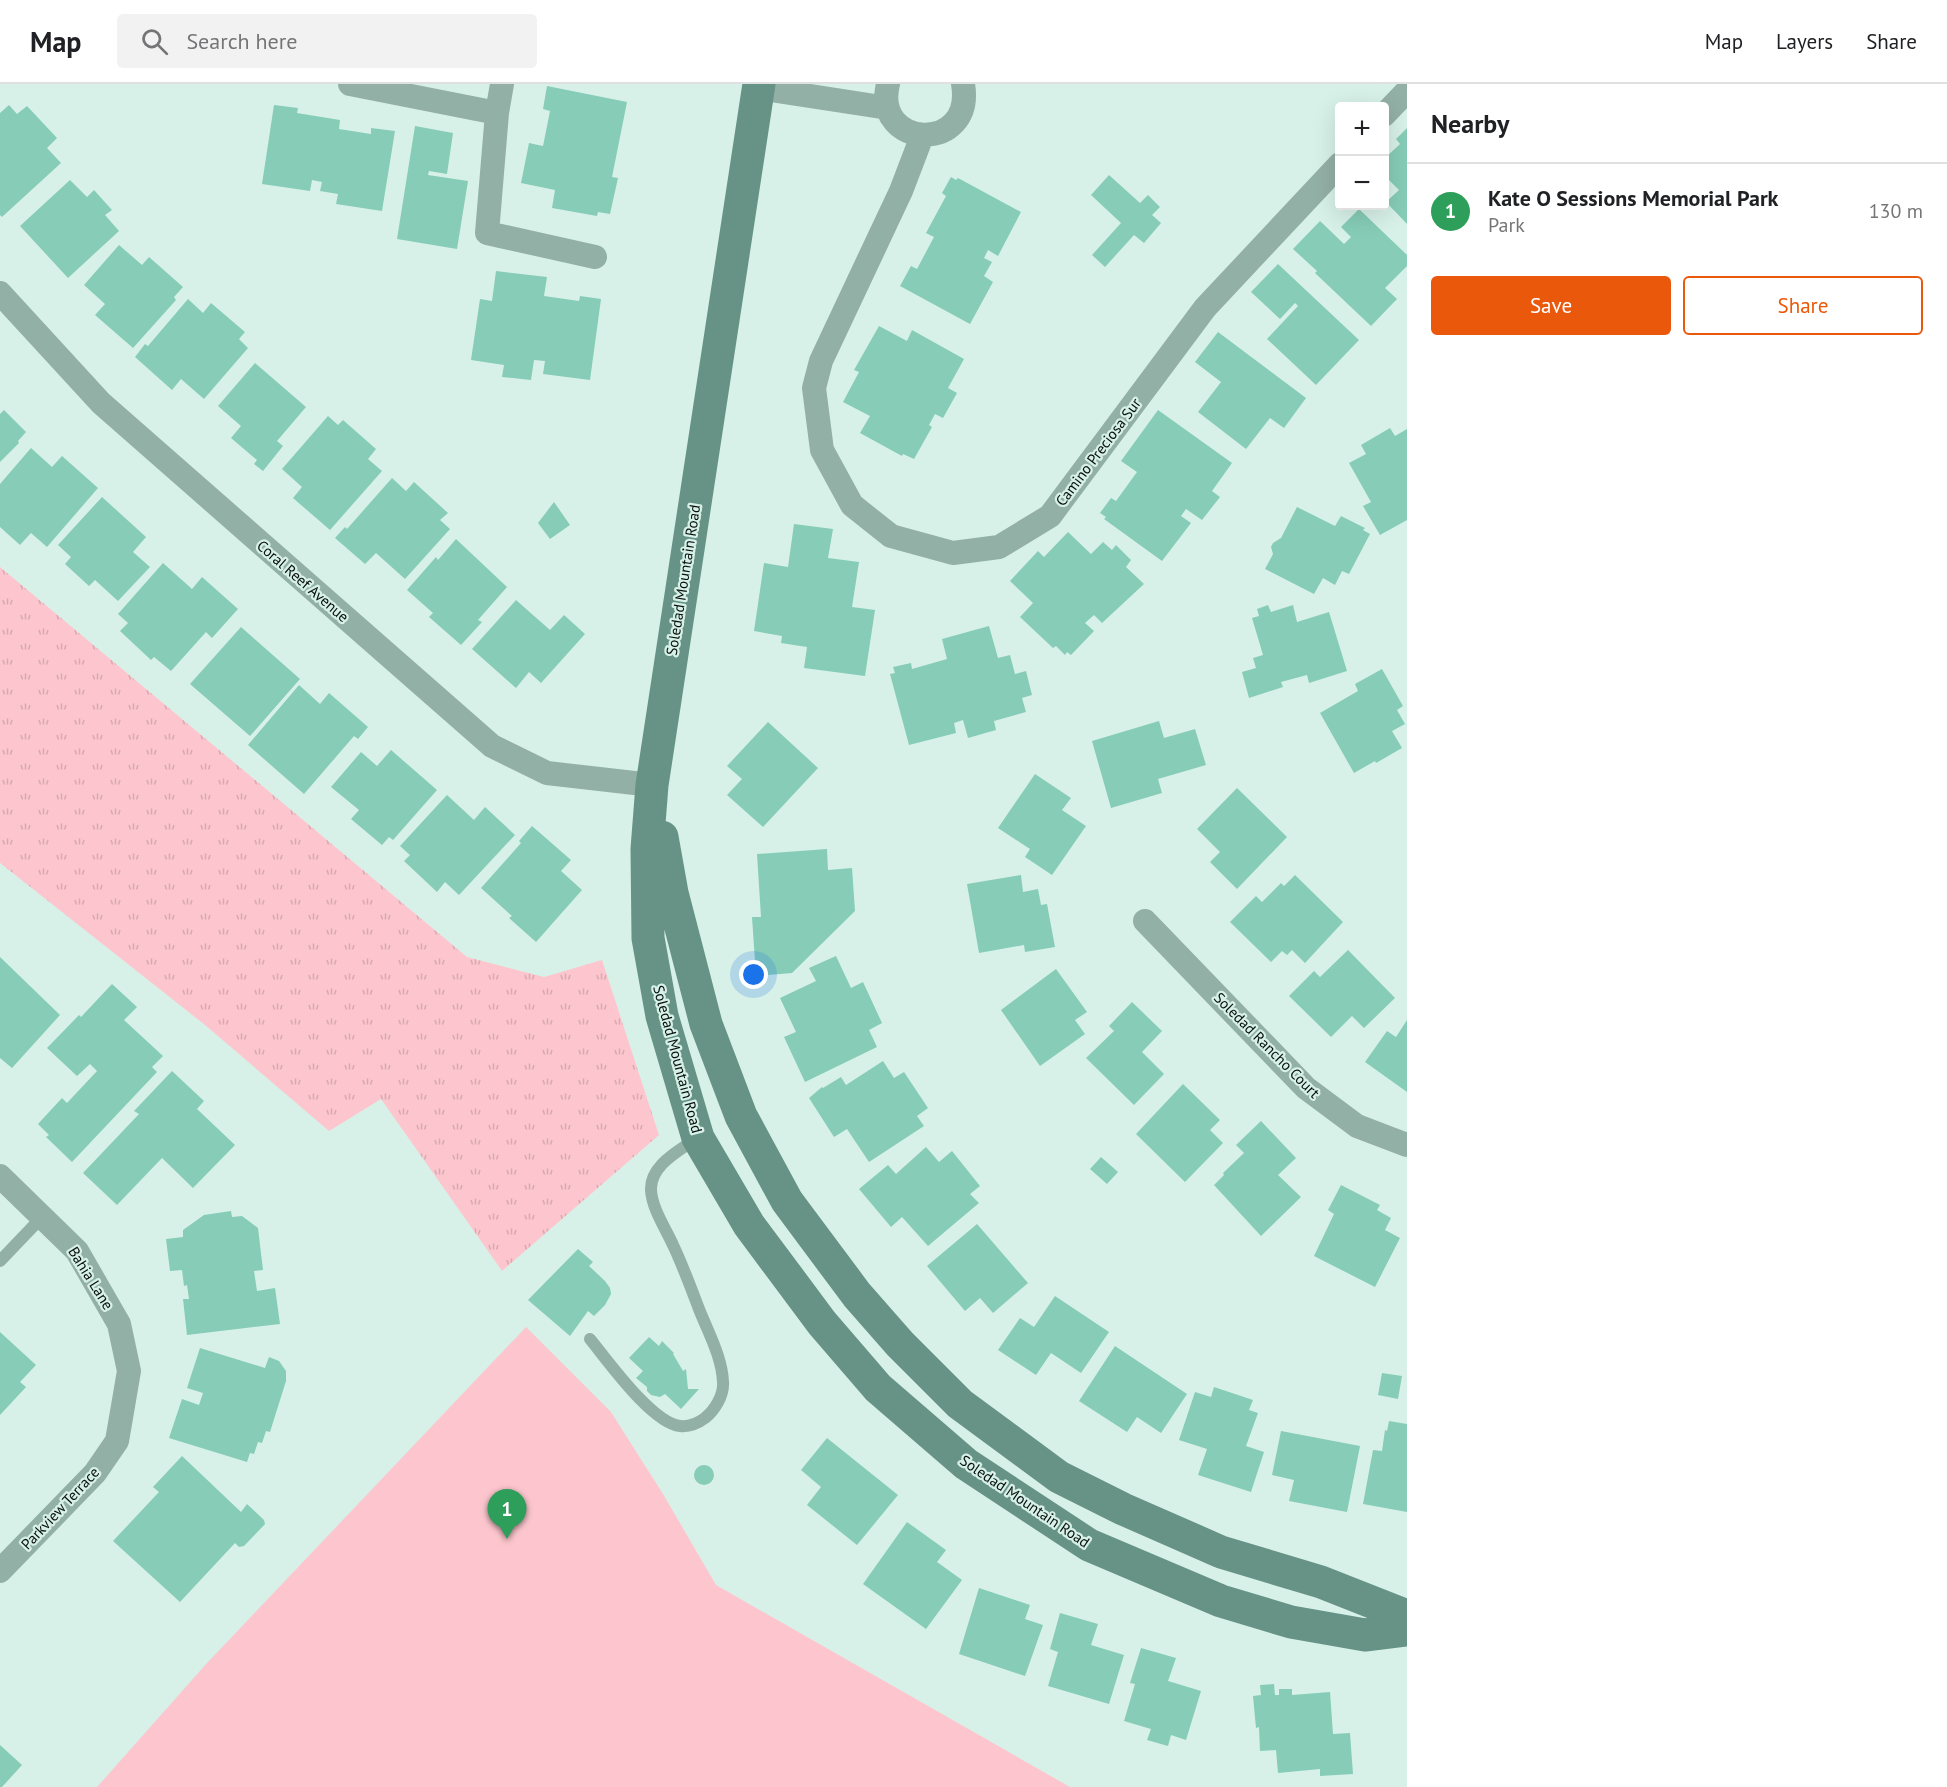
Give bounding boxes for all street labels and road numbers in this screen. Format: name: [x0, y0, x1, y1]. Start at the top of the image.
street label: Camino Preciosa Sur: [1051, 394, 1145, 510]
street label: Soledad Mountain Road: [662, 503, 704, 657]
street label: Coral Reef Avenue: [253, 536, 353, 626]
street label: Soledad Mountain Road: [649, 983, 707, 1135]
street label: Soledad Rancho Court: [1210, 988, 1324, 1102]
street label: Bahia Lane: [64, 1243, 118, 1313]
street label: Soledad Mountain Road: [957, 1451, 1093, 1551]
street label: Parkview Terrace: [17, 1463, 103, 1553]

